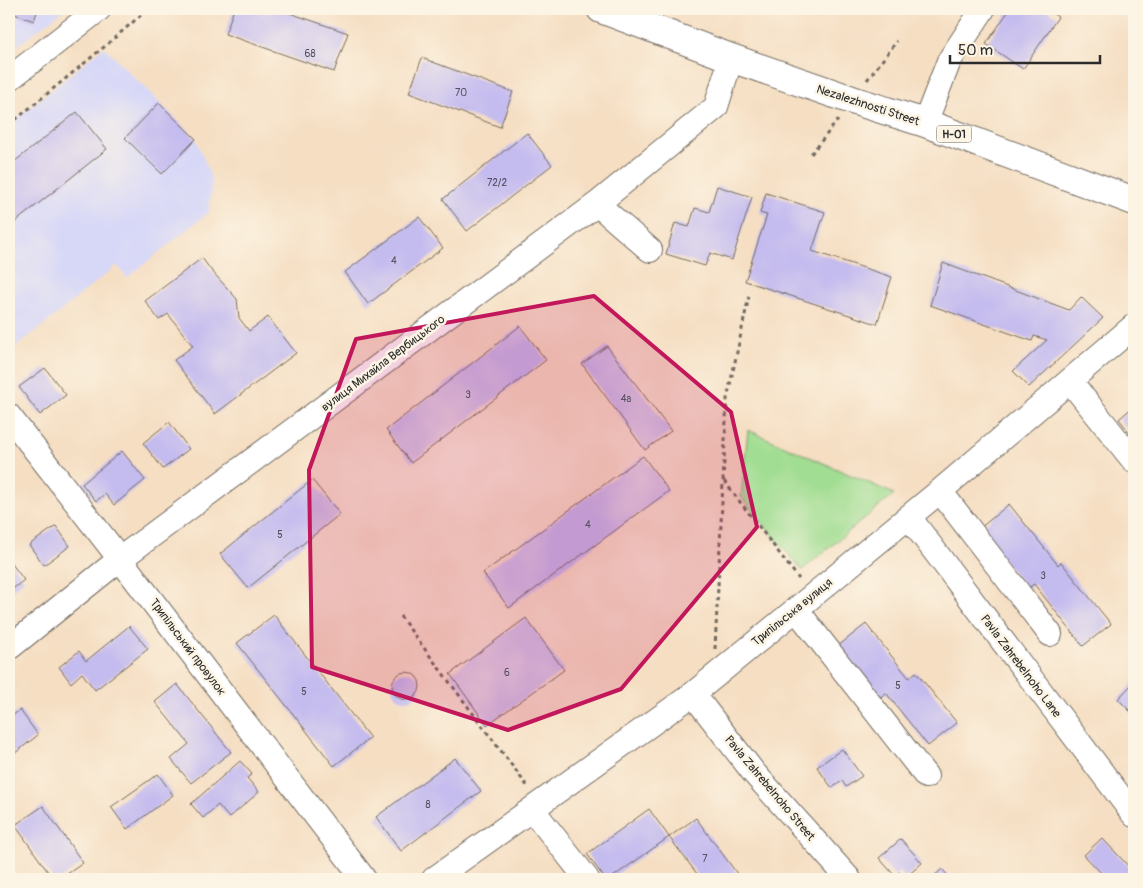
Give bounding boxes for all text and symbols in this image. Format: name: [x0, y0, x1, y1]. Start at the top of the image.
scale bar: [950, 32, 1100, 64]
text: 50 m: [958, 41, 993, 60]
house number: 68: [305, 48, 315, 60]
street label: Nezalezhnosti Street: [814, 82, 921, 129]
house number: 70: [455, 87, 467, 99]
road number: Н-01: [936, 126, 972, 142]
house number: 72/2: [487, 177, 507, 189]
house number: 4: [391, 255, 397, 267]
street label: вулиця Михайла Вербицького: [318, 312, 449, 415]
house number: 3: [465, 389, 471, 401]
house number: 4а: [621, 393, 632, 405]
house number: 4: [585, 519, 591, 531]
house number: 5: [277, 529, 283, 541]
house number: 3: [1040, 570, 1046, 582]
street label: Трипільська вулиця: [749, 575, 836, 650]
street label: Трипільський провулок: [146, 596, 229, 699]
street label: Pavla Zahrebelnoho Lane: [977, 612, 1064, 721]
house number: 6: [504, 667, 510, 679]
house number: 5: [895, 680, 901, 692]
house number: 5: [301, 686, 307, 698]
street label: Pavla Zahrebelnoho Street: [721, 733, 818, 844]
house number: 8: [425, 799, 431, 811]
house number: 7: [702, 853, 708, 865]

